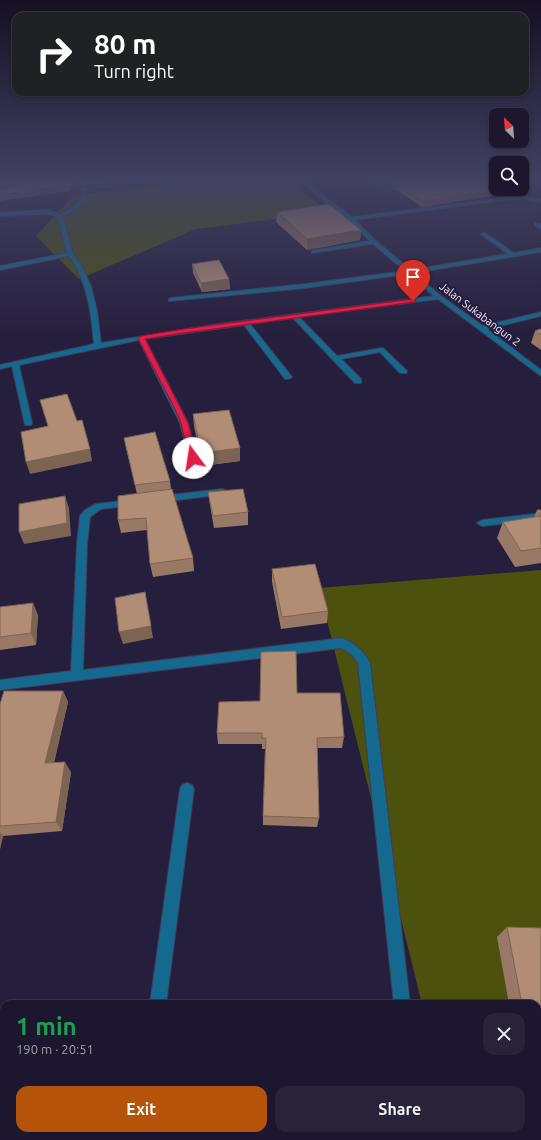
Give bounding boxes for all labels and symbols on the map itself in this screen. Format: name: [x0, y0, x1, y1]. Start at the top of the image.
north arrow: [489, 108, 529, 148]
pin: [396, 260, 430, 301]
street label: Jalan Sukabangun 2: [437, 280, 523, 348]
position arrow: [172, 437, 214, 479]

